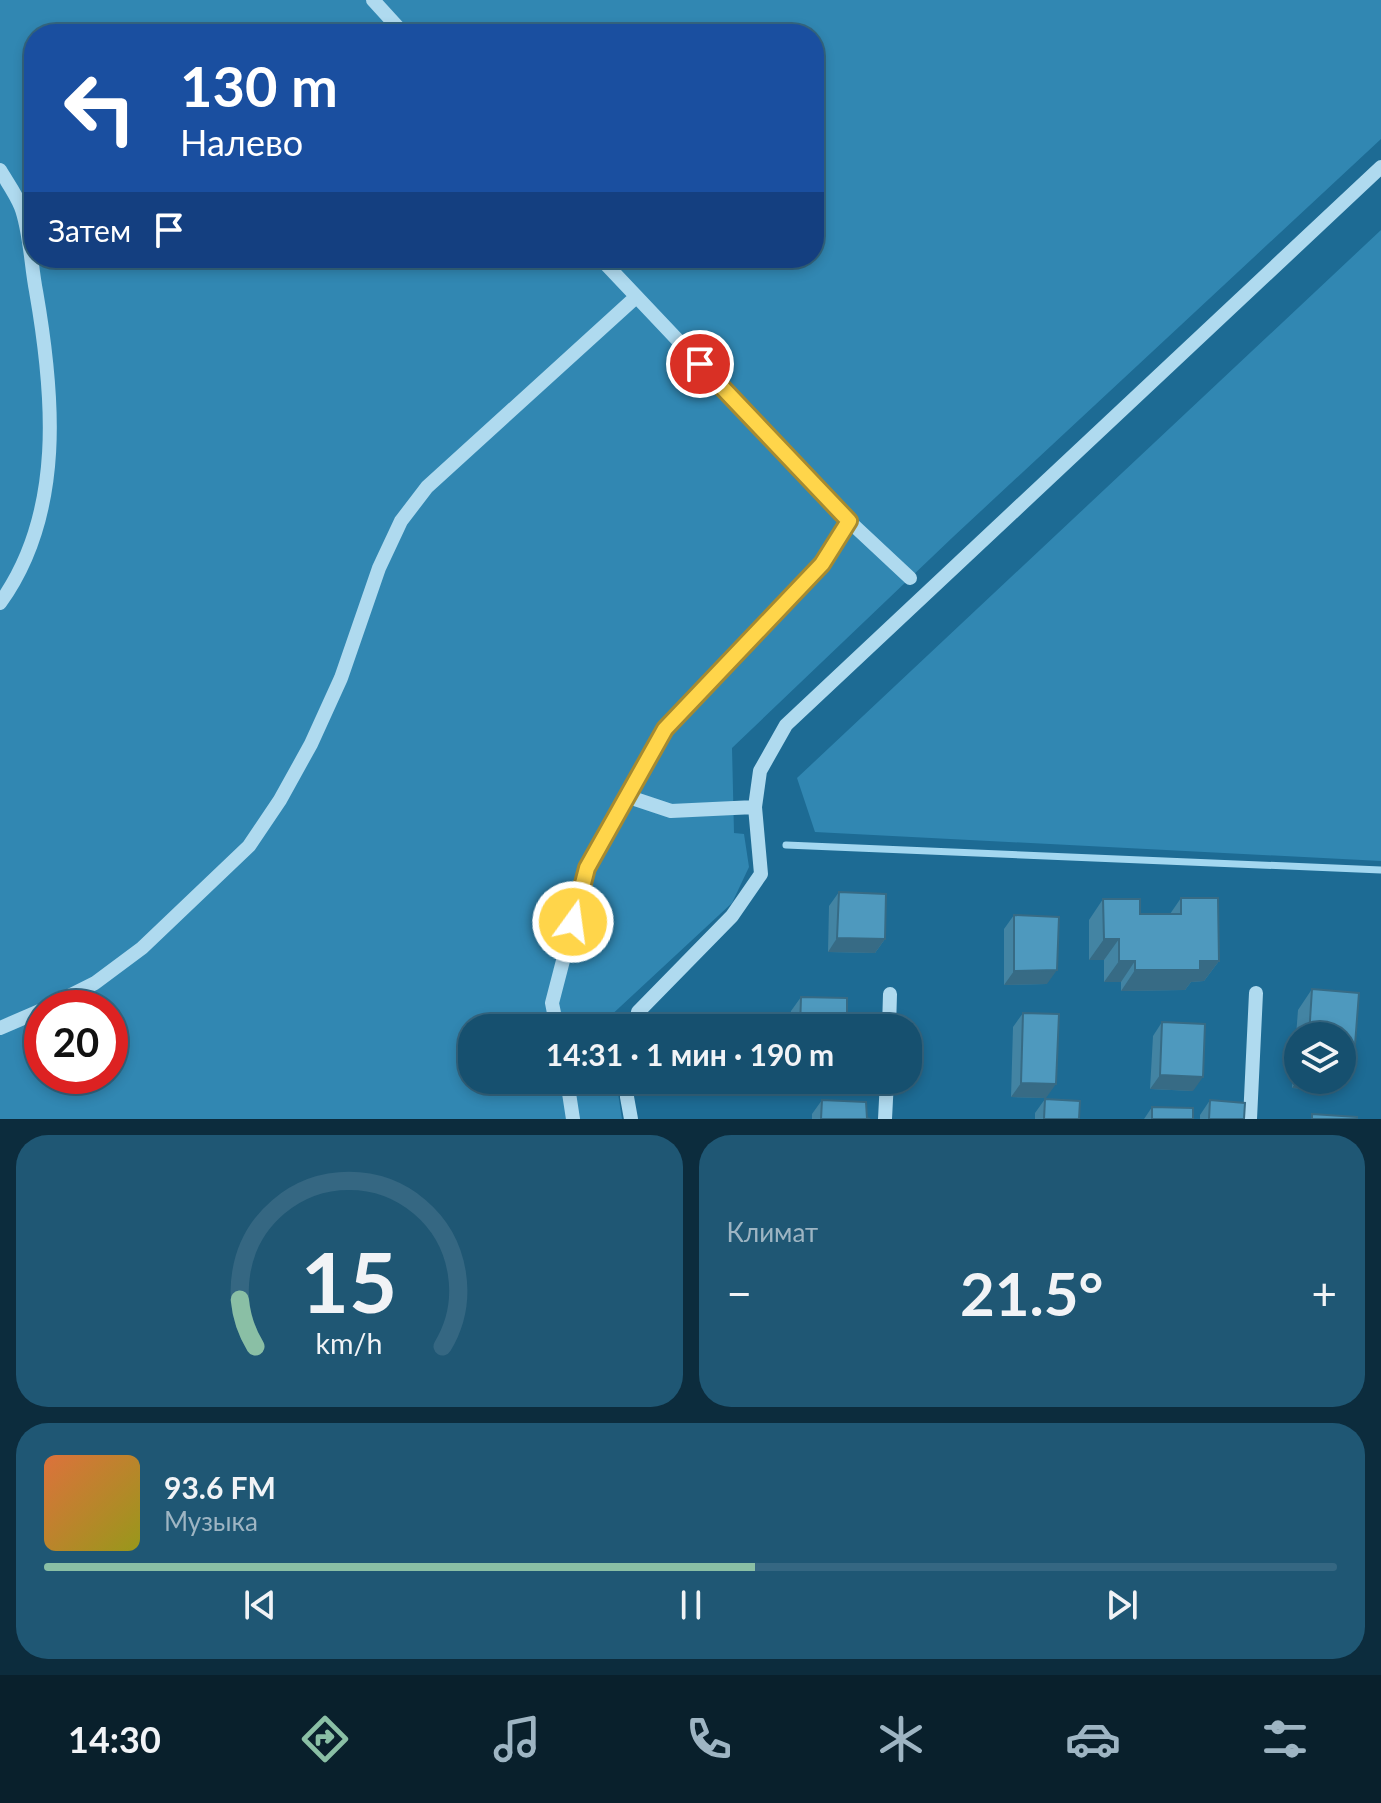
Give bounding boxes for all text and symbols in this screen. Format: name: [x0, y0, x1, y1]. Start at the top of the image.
text: 130 m: [180, 52, 338, 119]
icon: left: [48, 56, 152, 160]
text: Налево: [180, 120, 303, 164]
icon: arrive: [147, 208, 191, 252]
text: Затем: [48, 212, 131, 248]
pin: [666, 330, 734, 398]
icon: arrive: [678, 342, 722, 386]
position arrow: [531, 880, 615, 964]
speed limit sign: 20: [24, 990, 128, 1094]
map controls: [1284, 1022, 1356, 1094]
button: layers: [1284, 1022, 1356, 1094]
text: 14:31 · 1 мин · 190 m: [546, 1036, 834, 1072]
text: Климат: [727, 1216, 818, 1248]
text: 15: [301, 1231, 398, 1331]
text: 21.5°: [960, 1257, 1104, 1329]
text: −: [727, 1267, 752, 1319]
text: +: [1311, 1267, 1337, 1319]
text: km/h: [316, 1326, 383, 1360]
text: 93.6 FM: [164, 1469, 276, 1505]
text: Музыка: [164, 1505, 258, 1537]
icon: previous: [238, 1583, 282, 1627]
icon: pause: [669, 1583, 713, 1627]
icon: next: [1100, 1583, 1144, 1627]
icon: directions: [297, 1711, 353, 1767]
icon: music: [489, 1711, 545, 1767]
icon: phone: [681, 1711, 737, 1767]
icon: climate: [873, 1711, 929, 1767]
icon: car: [1065, 1711, 1121, 1767]
icon: filters: [1257, 1711, 1313, 1767]
text: 14:30: [68, 1717, 161, 1761]

